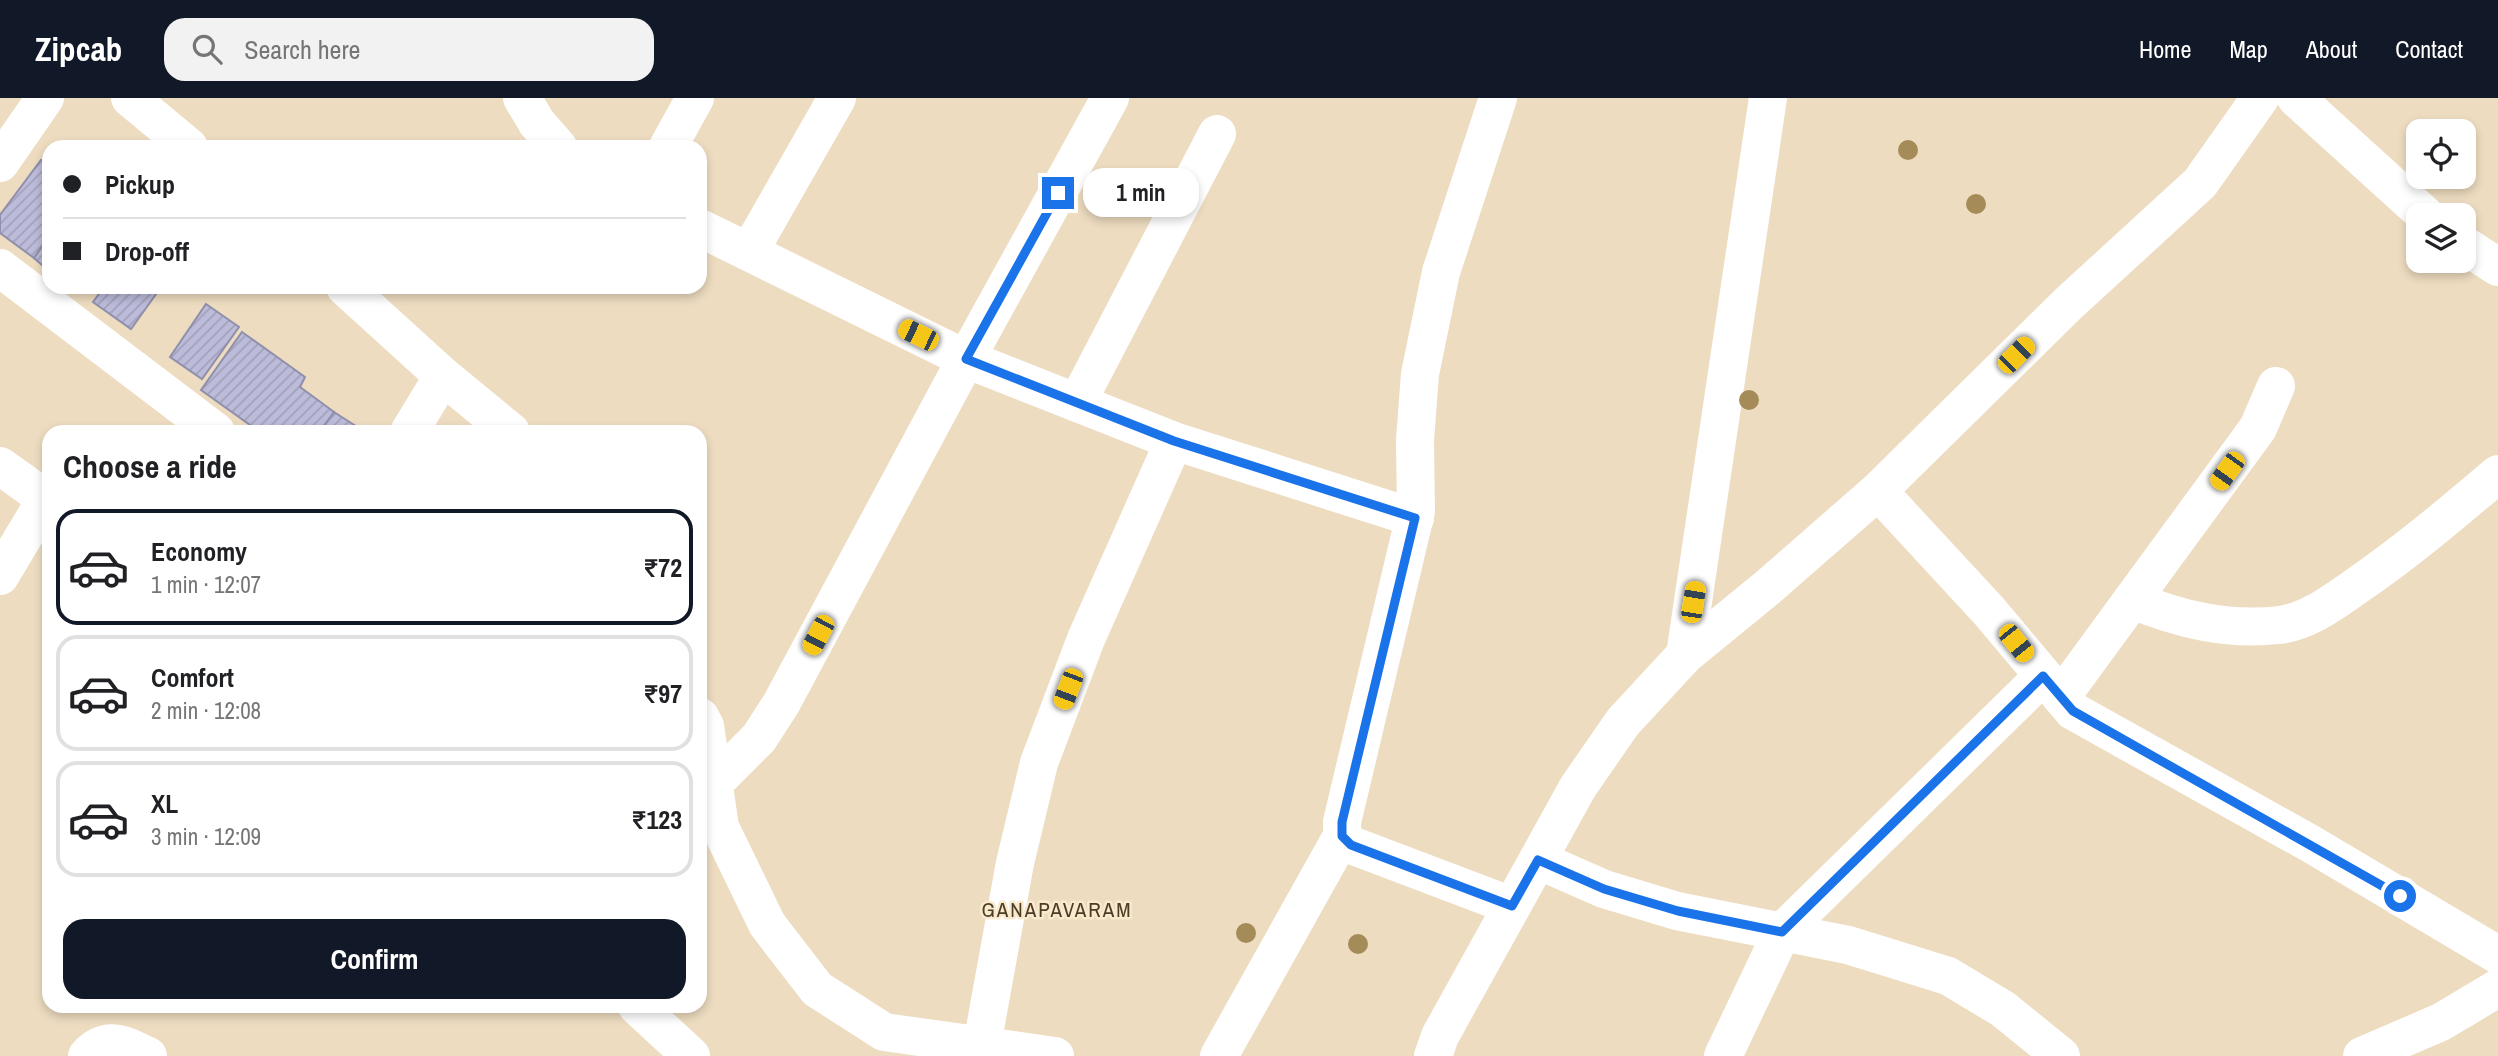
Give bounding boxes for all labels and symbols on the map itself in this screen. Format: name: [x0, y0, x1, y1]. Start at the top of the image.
callout: 1 min: [1082, 168, 1198, 217]
route end: [1042, 177, 1074, 209]
car: [895, 316, 942, 354]
car: [1994, 333, 2039, 377]
car: [2207, 448, 2248, 494]
car: [1680, 580, 1707, 624]
car: [799, 612, 838, 658]
car: [1995, 620, 2038, 666]
car: [1051, 666, 1086, 712]
route start: [2384, 880, 2416, 912]
district label: GANAPAVARAM: [981, 895, 1133, 924]

